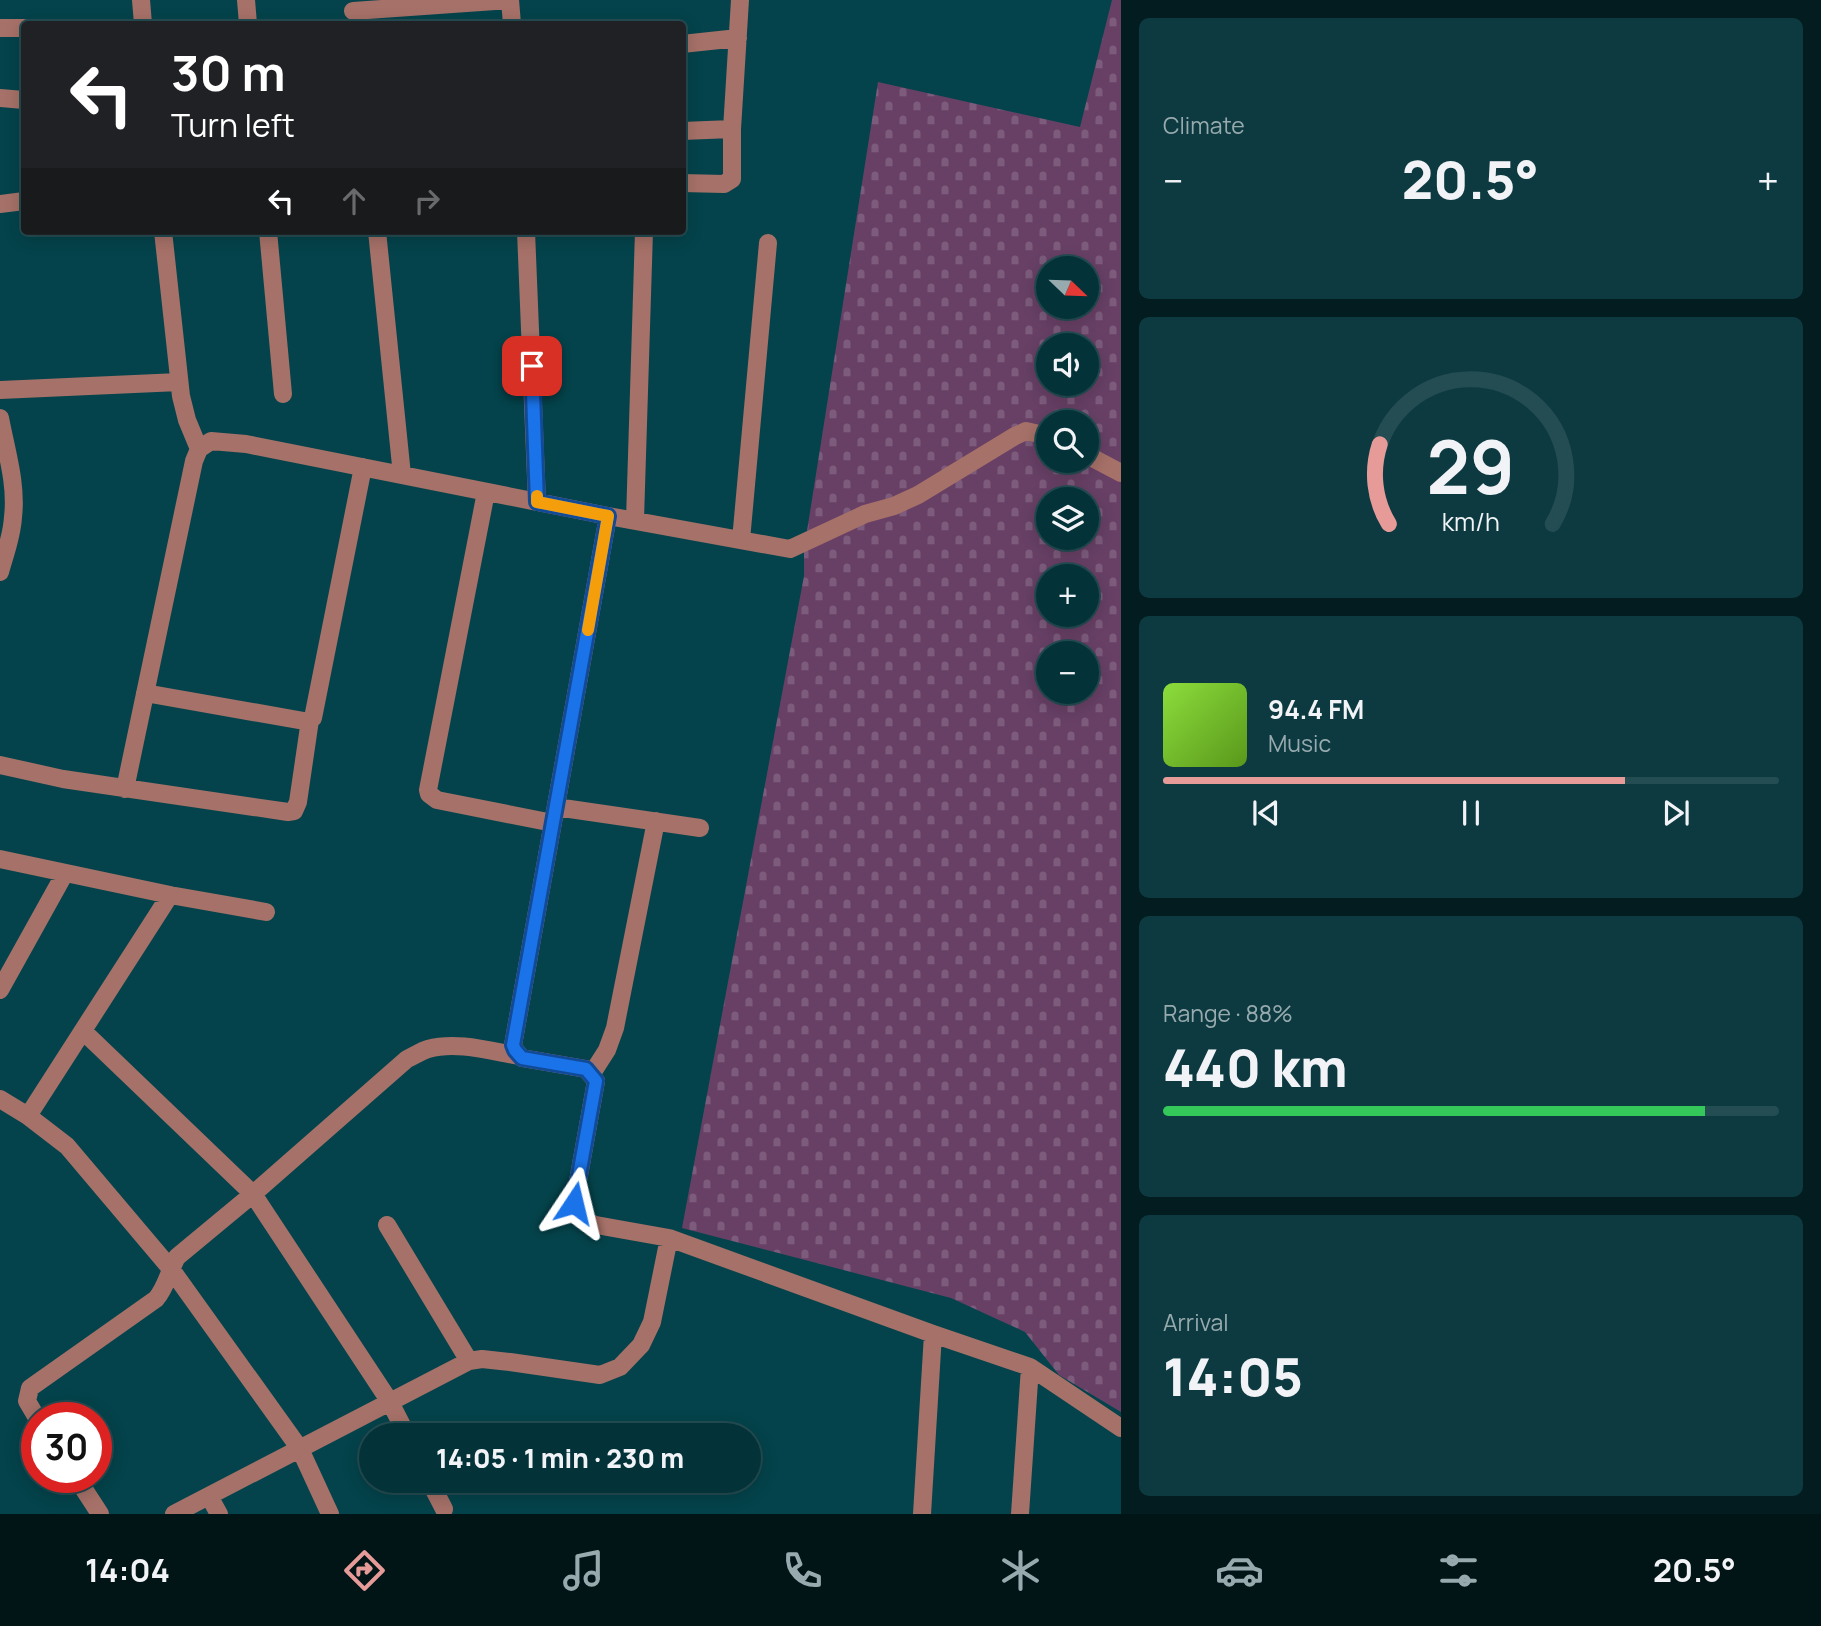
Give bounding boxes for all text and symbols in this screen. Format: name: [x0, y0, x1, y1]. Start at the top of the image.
text: 30 m: [171, 39, 286, 106]
icon: left: [56, 49, 147, 140]
text: Turn left: [171, 103, 295, 147]
text: Climate: [1163, 109, 1245, 141]
text: 20.5°: [1402, 144, 1539, 215]
text: −: [1163, 154, 1184, 206]
text: +: [1757, 154, 1779, 206]
icon: left: [262, 182, 300, 220]
icon: ahead: [335, 182, 373, 220]
icon: right: [408, 182, 446, 220]
north arrow: [1036, 256, 1099, 318]
map controls: [1036, 256, 1099, 704]
button: sound: [1036, 333, 1099, 396]
pin: [502, 336, 562, 396]
icon: arrive: [513, 347, 551, 385]
button: search: [1036, 410, 1099, 473]
text: 29: [1427, 416, 1515, 516]
button: layers: [1036, 487, 1099, 550]
text: km/h: [1442, 504, 1500, 539]
button: +: [1036, 564, 1099, 627]
button: −: [1036, 641, 1099, 704]
text: 94.4 FM: [1268, 691, 1364, 727]
text: Music: [1268, 727, 1331, 759]
icon: previous: [1247, 794, 1285, 832]
icon: pause: [1452, 794, 1490, 832]
icon: next: [1657, 794, 1695, 832]
text: Range · 88%: [1163, 997, 1293, 1029]
text: 440 km: [1163, 1032, 1348, 1103]
position arrow: [537, 1166, 611, 1240]
text: Arrival: [1163, 1306, 1229, 1338]
text: 14:05: [1163, 1341, 1303, 1412]
speed limit sign: 30: [21, 1402, 112, 1493]
text: 14:05 · 1 min · 230 m: [436, 1440, 684, 1476]
icon: directions: [340, 1546, 389, 1595]
icon: music: [559, 1546, 608, 1595]
icon: phone: [778, 1546, 827, 1595]
icon: climate: [996, 1546, 1045, 1595]
icon: car: [1215, 1546, 1264, 1595]
icon: filters: [1434, 1546, 1483, 1595]
text: 14:04: [85, 1548, 170, 1592]
text: 20.5°: [1653, 1548, 1736, 1592]

